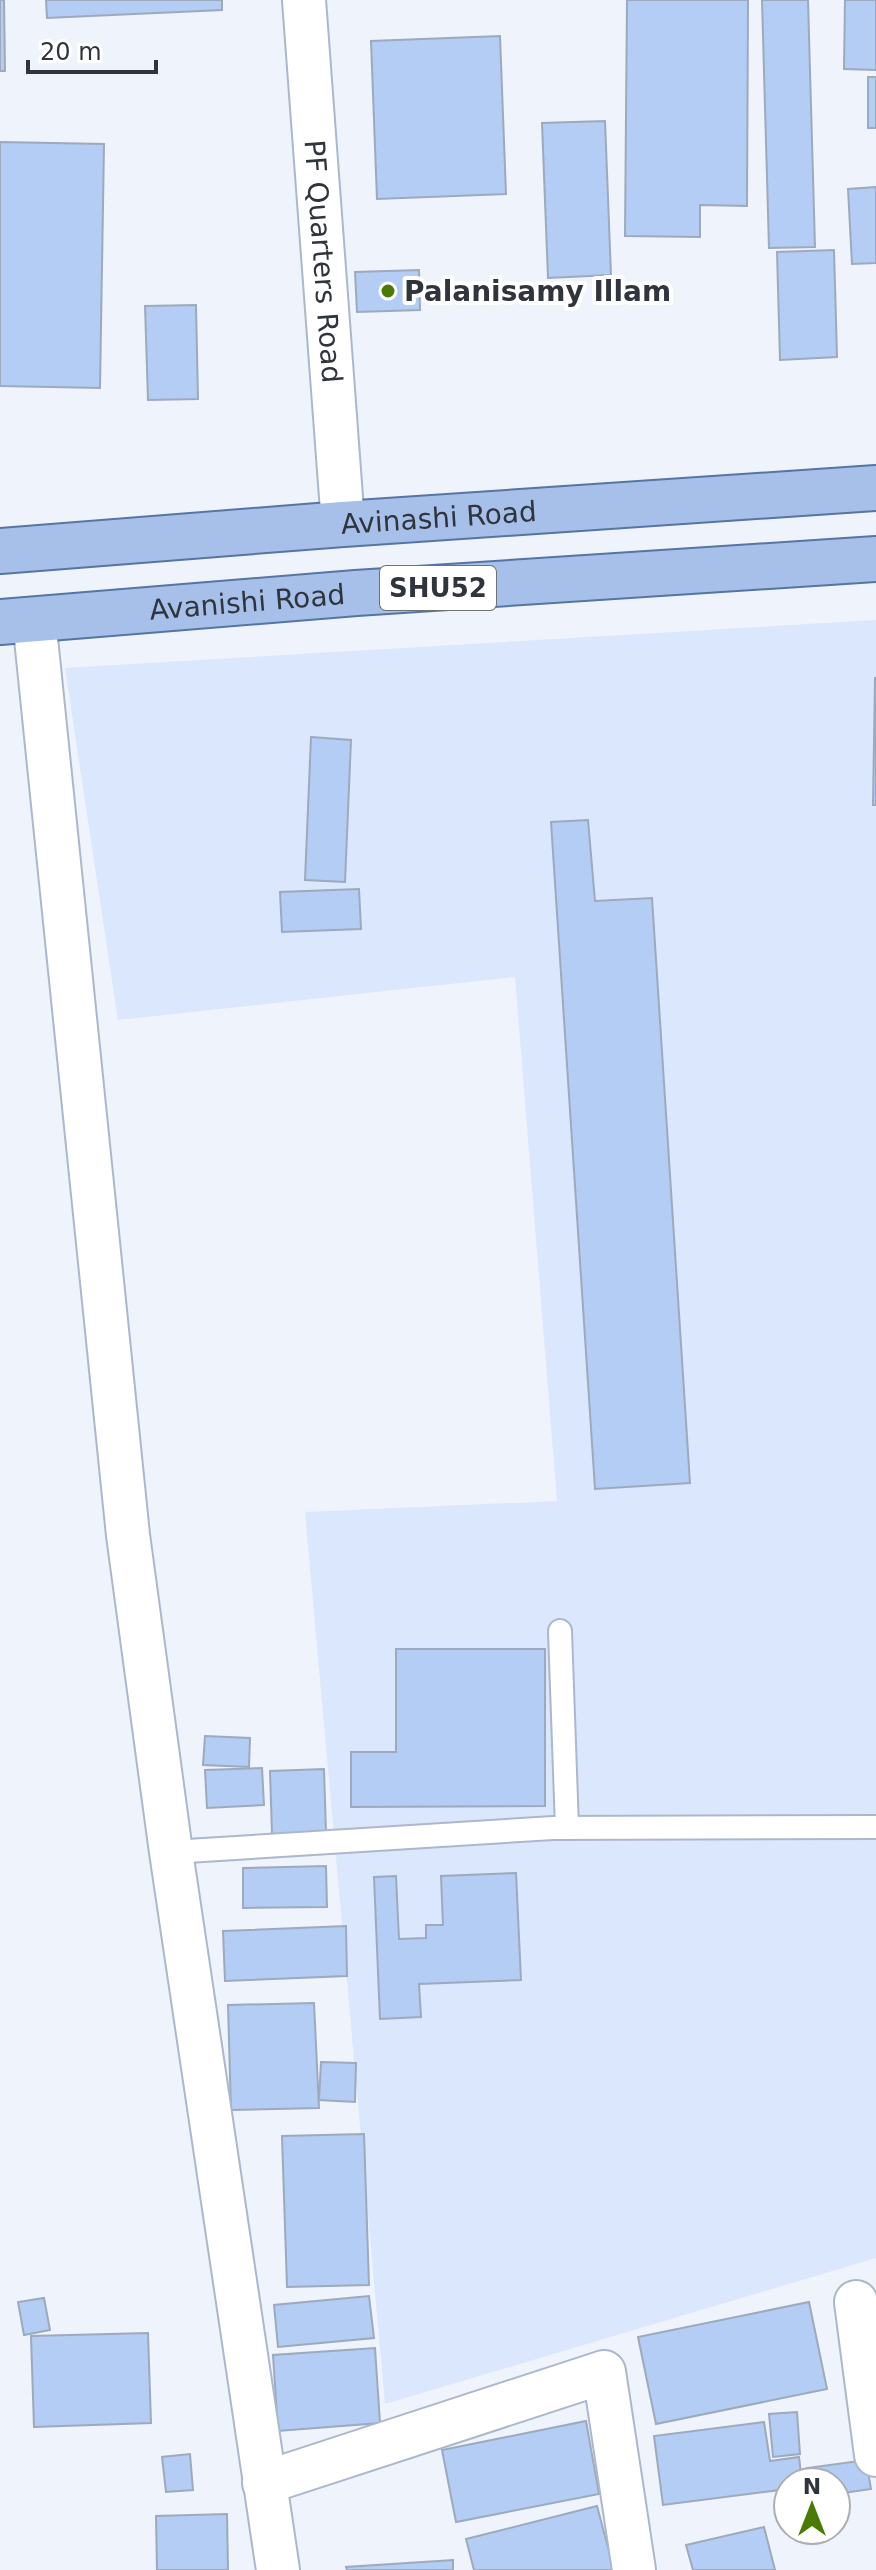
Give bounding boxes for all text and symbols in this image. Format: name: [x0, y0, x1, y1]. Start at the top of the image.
scale bar: [28, 24, 156, 74]
text: 20 m: [40, 38, 102, 66]
street label: PF Quarters Road: [297, 138, 348, 384]
place label: Palanisamy Illam: [404, 275, 671, 308]
marker: Palanisamy Illam: [379, 282, 397, 300]
street label: Avinashi Road: [340, 495, 538, 541]
road number: SHU52: [380, 566, 496, 610]
street label: Avanishi Road: [148, 578, 346, 627]
north arrow: [772, 2466, 852, 2546]
text: N: [803, 2474, 821, 2499]

